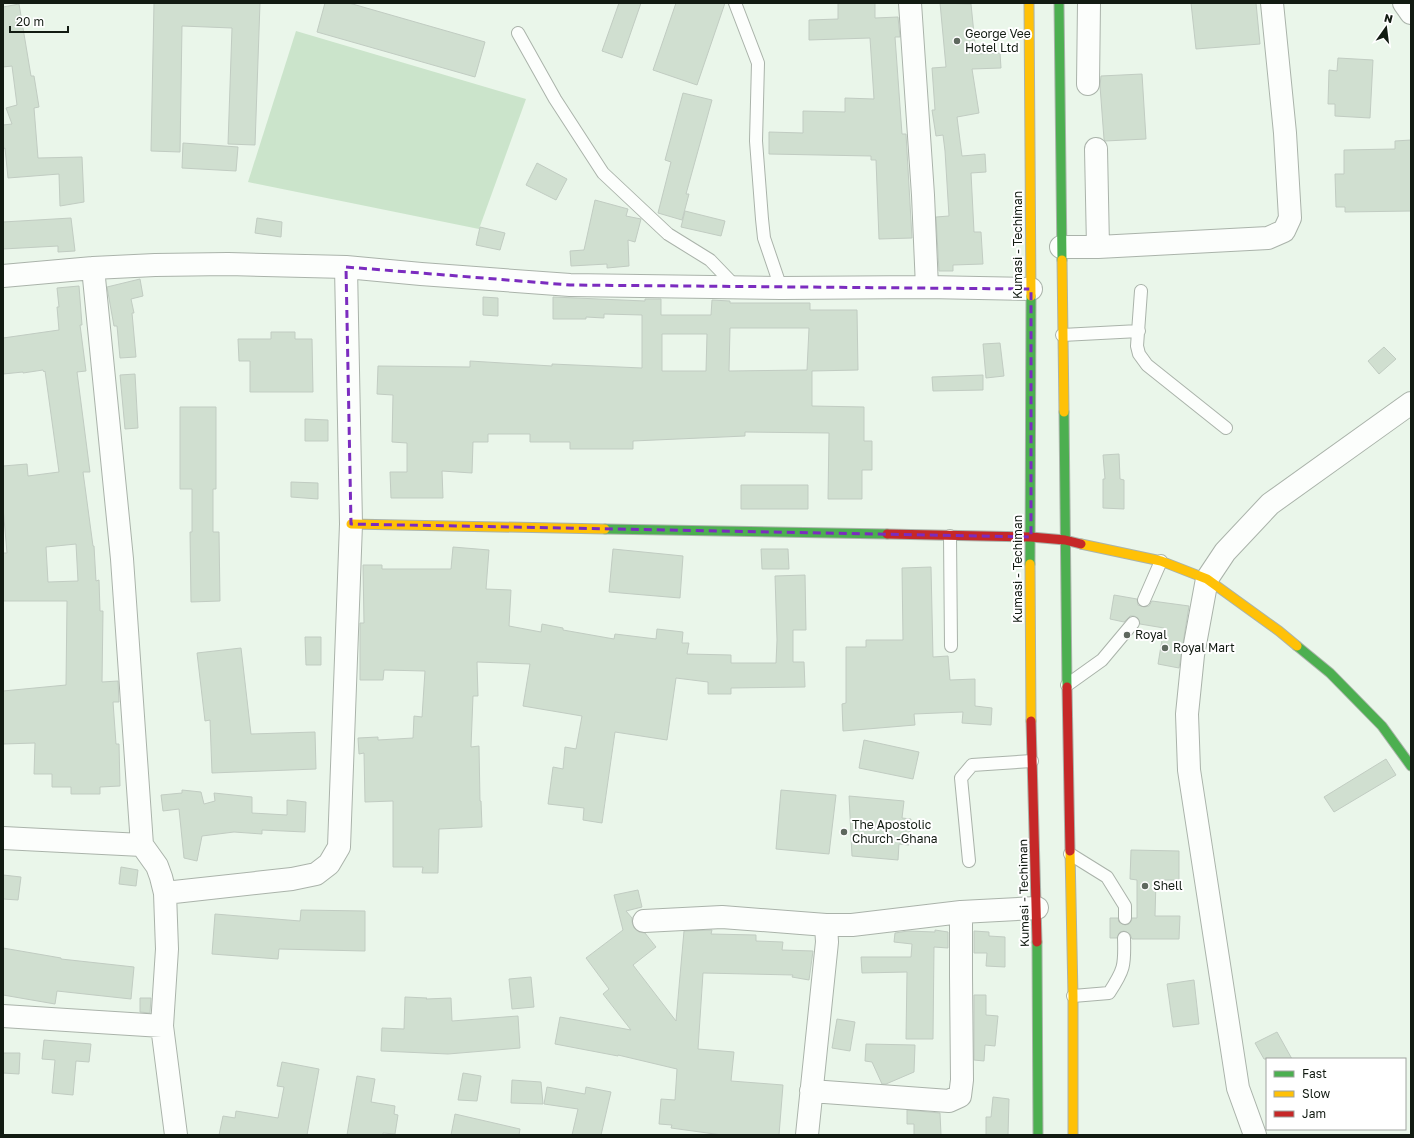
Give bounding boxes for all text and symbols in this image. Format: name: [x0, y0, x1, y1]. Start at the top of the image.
scale bar: [10, 8, 68, 34]
north arrow: [1366, 8, 1406, 48]
text: N: [1383, 10, 1394, 25]
text: 20 m: [16, 14, 44, 29]
place label: George Vee Hotel Ltd: [965, 26, 1031, 55]
marker: George Vee Hotel Ltd: [952, 36, 962, 46]
street label: Kumasi - Techiman: [1010, 191, 1025, 299]
street label: Kumasi - Techiman: [1010, 515, 1025, 623]
place label: Royal: [1135, 627, 1167, 642]
marker: Royal: [1122, 630, 1132, 640]
place label: Royal Mart: [1173, 640, 1235, 655]
marker: Royal Mart: [1160, 643, 1170, 653]
place label: The Apostolic Church -Ghana: [852, 817, 938, 846]
marker: The Apostolic Church -Ghana: [839, 827, 849, 837]
street label: Kumasi - Techiman: [1015, 839, 1032, 947]
place label: Shell: [1153, 878, 1183, 893]
marker: Shell: [1140, 881, 1150, 891]
legend: [1266, 1058, 1406, 1130]
text: Fast: [1302, 1066, 1327, 1081]
text: Slow: [1302, 1086, 1330, 1101]
text: Jam: [1302, 1106, 1326, 1121]

